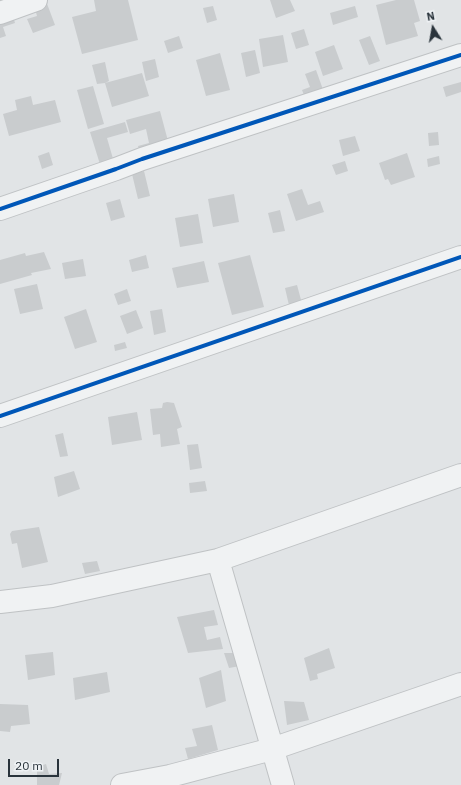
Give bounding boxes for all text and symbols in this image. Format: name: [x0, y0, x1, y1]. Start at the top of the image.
north arrow: [413, 8, 453, 48]
text: N: [425, 9, 436, 24]
scale bar: [10, 751, 61, 777]
text: 20 m: [15, 758, 43, 773]

